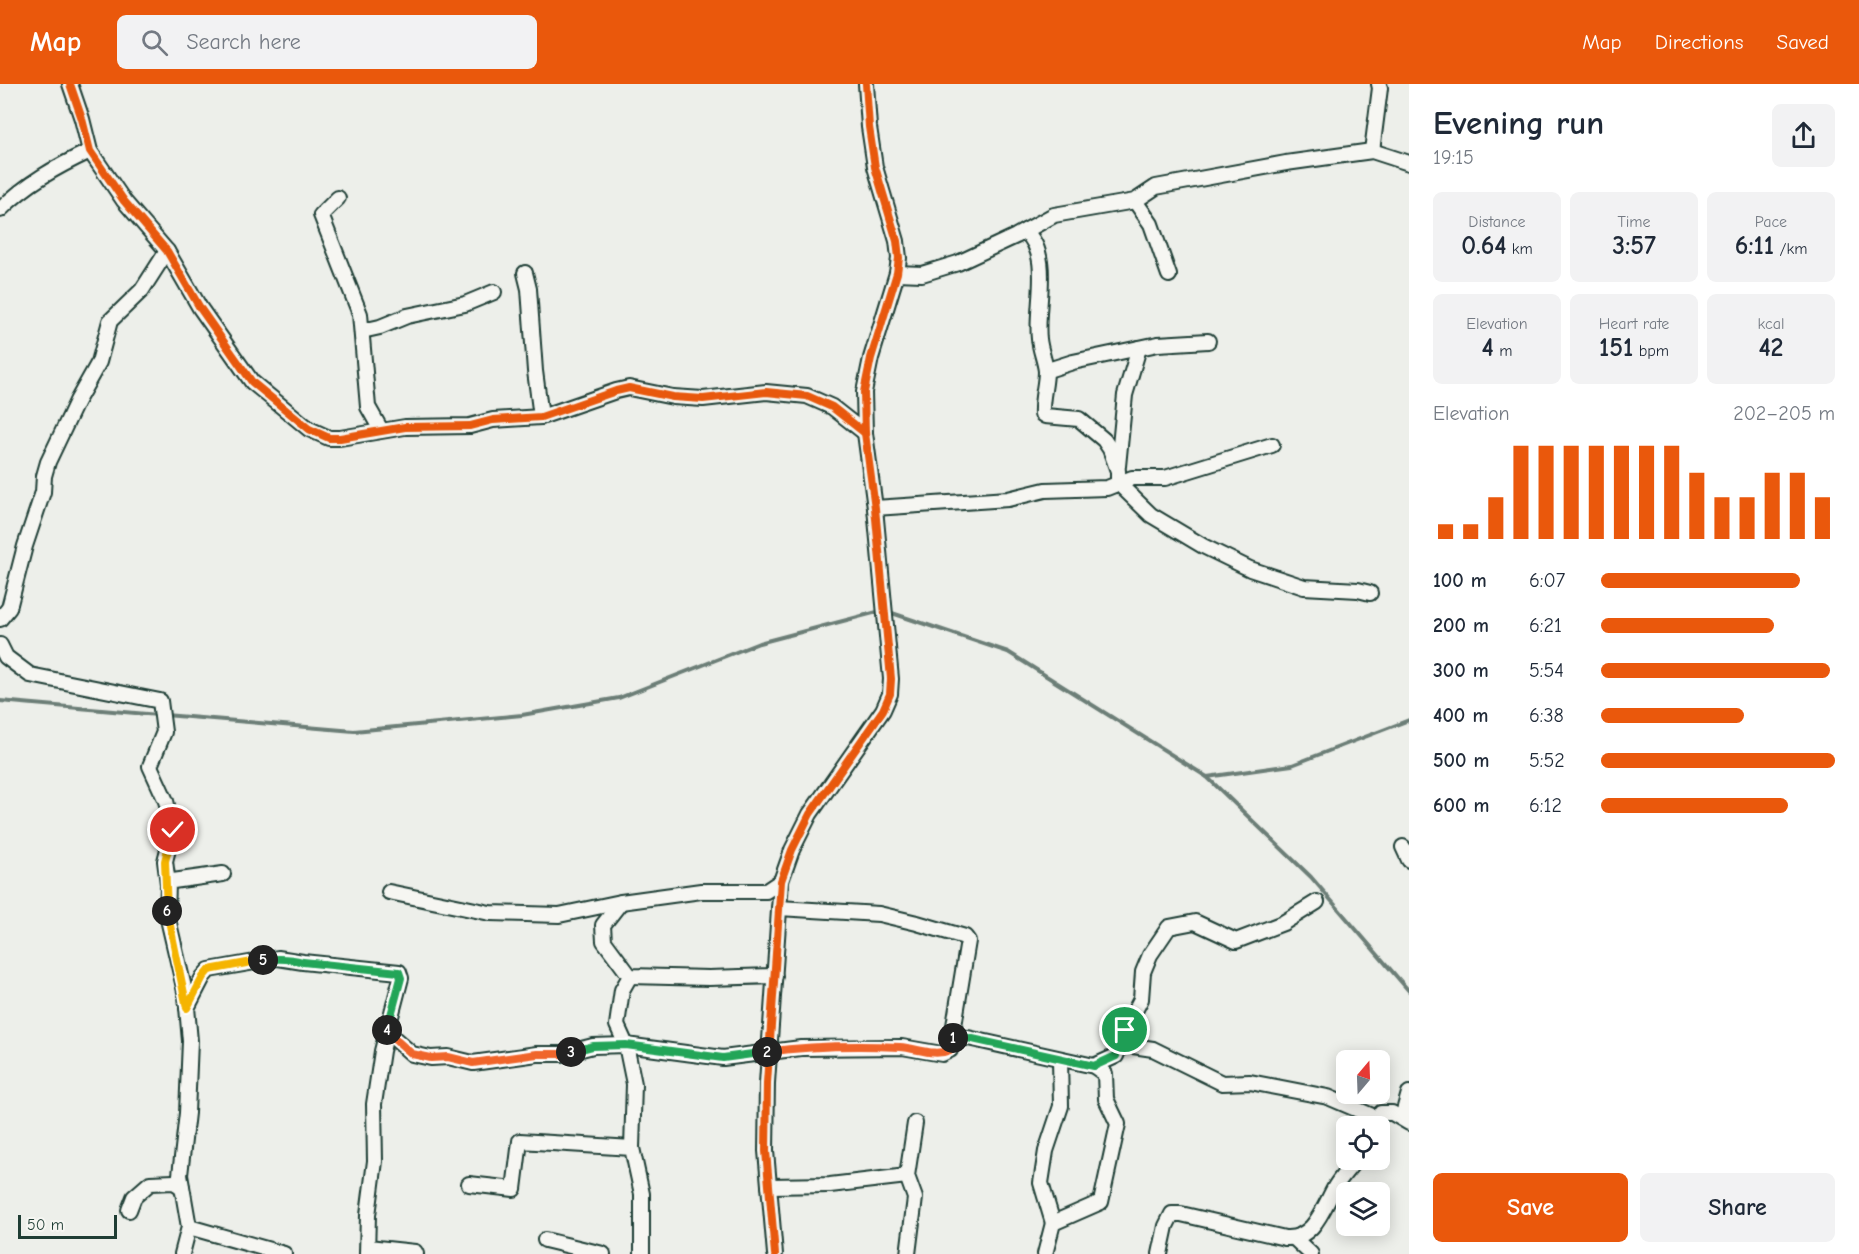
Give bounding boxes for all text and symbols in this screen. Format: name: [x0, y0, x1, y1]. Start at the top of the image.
search box: [117, 15, 537, 69]
text: Map: [30, 26, 81, 58]
icon: search: [138, 26, 171, 59]
text: Search here: [186, 29, 301, 55]
text: Map: [1582, 30, 1622, 54]
text: Directions: [1655, 30, 1744, 54]
text: Saved: [1777, 30, 1829, 54]
text: Evening run: [1433, 104, 1604, 142]
button: share: [1772, 104, 1835, 167]
text: 19:15: [1433, 146, 1474, 169]
text: Distance: [1468, 213, 1526, 231]
text: Time: [1617, 213, 1651, 231]
text: Pace: [1755, 213, 1787, 231]
text: 0.64: [1461, 231, 1507, 261]
text: 3:57: [1612, 231, 1656, 261]
text: 6:11: [1735, 231, 1774, 261]
text: km: [1507, 240, 1533, 258]
text: /km: [1774, 240, 1807, 258]
text: Elevation: [1466, 315, 1528, 333]
text: Heart rate: [1599, 315, 1669, 333]
text: kcal: [1758, 315, 1784, 333]
text: 4: [1482, 333, 1494, 363]
text: 151: [1599, 333, 1633, 363]
text: 42: [1758, 333, 1784, 363]
text: m: [1494, 342, 1512, 360]
text: bpm: [1633, 342, 1669, 360]
text: Elevation: [1433, 402, 1510, 425]
text: 202–205 m: [1733, 402, 1835, 425]
text: 100 m: [1433, 569, 1487, 592]
text: 6:07: [1529, 569, 1565, 592]
text: 200 m: [1433, 614, 1489, 637]
text: 6:21: [1529, 614, 1562, 637]
text: 300 m: [1433, 659, 1489, 682]
text: 5:54: [1529, 659, 1564, 682]
text: 400 m: [1433, 704, 1488, 727]
text: 6:38: [1529, 704, 1564, 727]
text: 500 m: [1433, 749, 1490, 772]
text: 5:52: [1529, 749, 1565, 772]
text: 600 m: [1433, 794, 1489, 817]
text: 6:12: [1529, 794, 1562, 817]
pin: [147, 804, 198, 855]
icon: check: [156, 813, 189, 846]
pin: 6: [152, 896, 182, 926]
text: 6: [163, 902, 171, 920]
pin: 5: [248, 945, 278, 975]
text: 5: [259, 951, 267, 969]
pin: [1099, 1004, 1150, 1055]
icon: arrive: [1108, 1013, 1141, 1046]
pin: 4: [372, 1015, 402, 1045]
text: 4: [383, 1021, 391, 1039]
pin: 1: [938, 1023, 968, 1053]
text: 1: [950, 1029, 956, 1047]
pin: 3: [556, 1037, 586, 1067]
pin: 2: [752, 1037, 782, 1067]
text: 3: [567, 1043, 575, 1061]
text: 2: [763, 1043, 771, 1061]
north arrow: [1336, 1050, 1390, 1104]
map controls: [1336, 1050, 1390, 1236]
button: locate: [1336, 1116, 1390, 1170]
button: Save: [1433, 1173, 1628, 1242]
button: Share: [1640, 1173, 1835, 1242]
button: layers: [1336, 1182, 1390, 1236]
scale bar: [18, 1212, 117, 1240]
text: 50 m: [27, 1216, 64, 1234]

